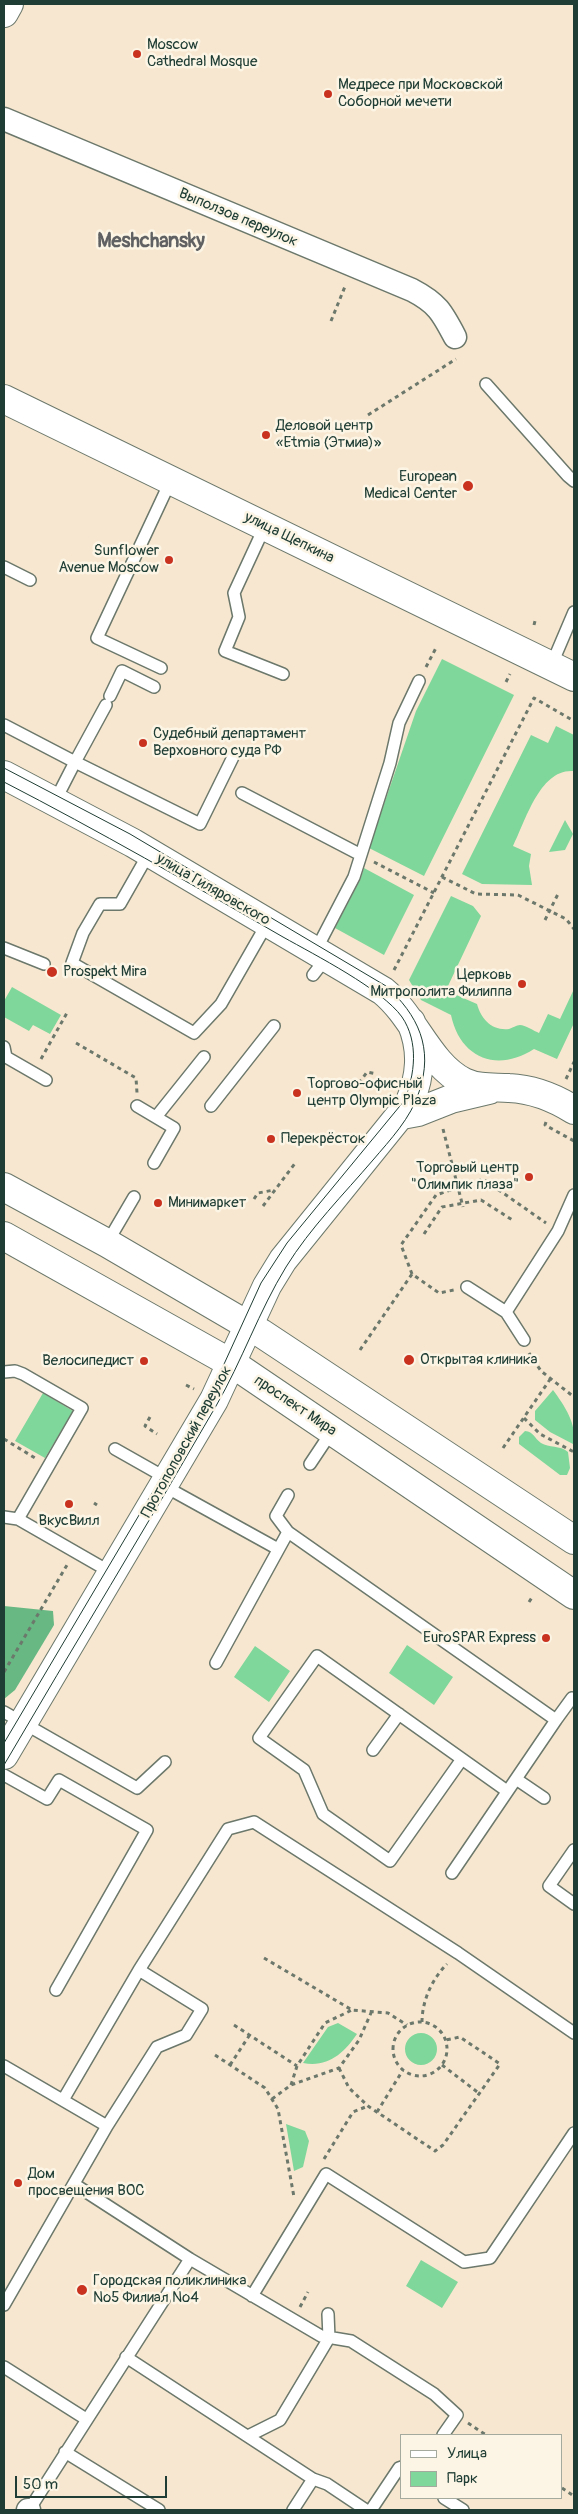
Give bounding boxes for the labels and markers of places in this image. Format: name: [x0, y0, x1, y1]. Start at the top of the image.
place label: Moscow Cathedral Mosque: [147, 36, 257, 71]
marker: Moscow Cathedral Mosque: [131, 48, 143, 60]
place label: Медресе при Московской Соборной мечети: [338, 76, 503, 111]
marker: Медресе при Московской Соборной мечети: [322, 88, 334, 100]
place label: Деловой центр «Etmia (Этмиа)»: [276, 417, 381, 452]
marker: Деловой центр «Etmia (Этмиа)»: [260, 429, 272, 441]
place label: European Medical Center: [364, 468, 457, 503]
marker: European Medical Center: [461, 479, 475, 493]
place label: Sunflower Avenue Moscow: [58, 542, 159, 577]
marker: Sunflower Avenue Moscow: [163, 554, 175, 566]
place label: Судебный департамент Верховного суда РФ: [153, 725, 306, 760]
marker: Судебный департамент Верховного суда РФ: [137, 737, 149, 749]
place label: Prospekt Mira: [63, 963, 147, 981]
marker: Prospekt Mira: [45, 965, 59, 979]
place label: Церковь Митрополита Филиппа: [370, 966, 512, 1001]
marker: Церковь Митрополита Филиппа: [516, 978, 528, 990]
place label: Торгово-офисный центр Olympic Plaza: [307, 1075, 436, 1110]
marker: Торгово-офисный центр Olympic Plaza: [291, 1087, 303, 1099]
place label: Перекрёсток: [281, 1130, 365, 1148]
marker: Перекрёсток: [265, 1133, 277, 1145]
place label: Торговый центр "Олимпик плаза": [411, 1159, 519, 1194]
marker: Торговый центр "Олимпик плаза": [523, 1171, 535, 1183]
place label: Минимаркет: [168, 1194, 246, 1212]
marker: Минимаркет: [152, 1197, 164, 1209]
place label: Открытая клиника: [420, 1351, 537, 1369]
place label: Велосипедист: [42, 1352, 134, 1370]
marker: Открытая клиника: [402, 1353, 416, 1367]
marker: Велосипедист: [138, 1355, 150, 1367]
marker: ВкусВилл: [63, 1498, 75, 1510]
place label: ВкусВилл: [38, 1512, 100, 1530]
place label: EuroSPAR Express: [423, 1629, 536, 1647]
marker: EuroSPAR Express: [540, 1632, 552, 1644]
place label: Дом просвещения ВОС: [28, 2165, 144, 2200]
marker: Дом просвещения ВОС: [12, 2177, 24, 2189]
place label: Городская поликлиника №5 Филиал №4: [93, 2272, 246, 2307]
marker: Городская поликлиника №5 Филиал №4: [75, 2283, 89, 2297]

